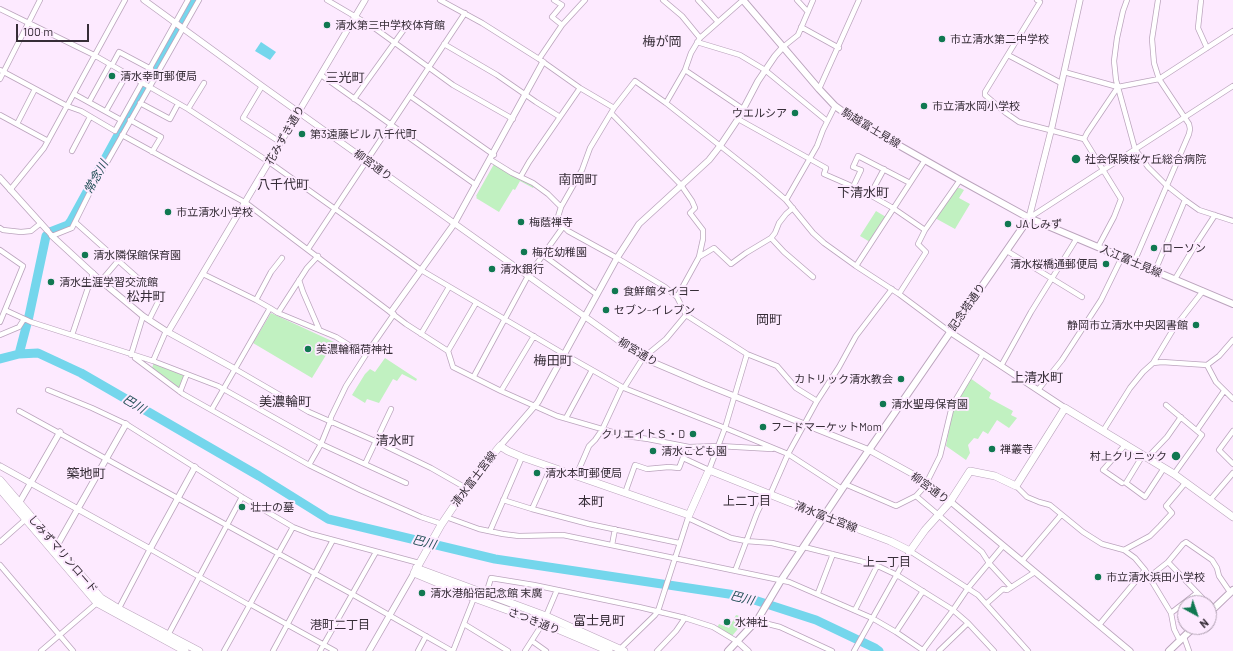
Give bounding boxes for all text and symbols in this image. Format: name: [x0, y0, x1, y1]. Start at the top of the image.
scale bar: [18, 16, 91, 42]
place label: 清水第三中学校体育館: [335, 18, 445, 32]
marker: 清水第三中学校体育館: [322, 20, 332, 30]
text: 100 m: [23, 24, 53, 38]
place label: 市立清水第二中学校: [950, 32, 1049, 46]
district label: 梅が岡: [643, 34, 681, 50]
marker: 市立清水第二中学校: [937, 34, 947, 44]
place label: 清水幸町郵便局: [120, 69, 197, 83]
district label: 三光町: [326, 70, 364, 86]
marker: 清水幸町郵便局: [107, 71, 117, 81]
place label: 市立清水岡小学校: [932, 99, 1020, 113]
marker: 市立清水岡小学校: [919, 101, 929, 111]
street label: 花みずき通り: [263, 103, 307, 167]
street label: 駒越富士見線: [839, 105, 903, 151]
place label: ウエルシア: [732, 106, 787, 120]
marker: ウエルシア: [790, 108, 800, 118]
place label: 第3遠藤ビル 八千代町: [310, 127, 417, 141]
marker: 第3遠藤ビル 八千代町: [297, 129, 307, 139]
street label: 柳宮通り: [351, 147, 395, 183]
place label: 社会保険桜ケ丘総合病院: [1085, 152, 1206, 166]
marker: 社会保険桜ケ丘総合病院: [1070, 153, 1082, 165]
water label: 常念川: [81, 158, 111, 196]
district label: 南岡町: [559, 172, 597, 188]
district label: 八千代町: [257, 177, 309, 193]
district label: 下清水町: [837, 185, 889, 201]
place label: 市立清水小学校: [176, 205, 253, 219]
marker: 市立清水小学校: [163, 207, 173, 217]
place label: 梅蔭禅寺: [529, 215, 573, 229]
marker: 梅蔭禅寺: [516, 217, 526, 227]
place label: JAしみず: [1016, 217, 1062, 231]
marker: JAしみず: [1003, 219, 1013, 229]
place label: ローソン: [1162, 241, 1206, 255]
street label: 入江富士見線: [1098, 242, 1164, 280]
marker: ローソン: [1149, 243, 1159, 253]
place label: 梅花幼稚園: [532, 245, 587, 259]
marker: 梅花幼稚園: [519, 247, 529, 257]
place label: 清水隣保館保育園: [93, 248, 181, 262]
marker: 清水隣保館保育園: [80, 250, 90, 260]
place label: 清水桜橋通郵便局: [1010, 257, 1098, 271]
marker: 清水桜橋通郵便局: [1101, 259, 1111, 269]
place label: 清水銀行: [500, 262, 544, 276]
marker: 清水銀行: [487, 264, 497, 274]
place label: 清水生涯学習交流館: [59, 275, 158, 289]
marker: 清水生涯学習交流館: [46, 277, 56, 287]
street label: 記念塔通り: [946, 281, 988, 333]
place label: 食鮮館タイヨー: [623, 284, 700, 298]
marker: 食鮮館タイヨー: [610, 286, 620, 296]
district label: 松井町: [127, 289, 165, 305]
place label: セブン-イレブン: [614, 303, 695, 317]
marker: セブン-イレブン: [601, 305, 611, 315]
district label: 岡町: [756, 312, 782, 328]
place label: 静岡市立清水中央図書館: [1067, 318, 1188, 332]
marker: 静岡市立清水中央図書館: [1191, 320, 1201, 330]
street label: 柳宮通り: [616, 335, 660, 369]
place label: 美濃輪稲荷神社: [316, 342, 393, 356]
marker: 美濃輪稲荷神社: [303, 344, 313, 354]
district label: 梅田町: [534, 353, 572, 369]
district label: 上清水町: [1011, 370, 1063, 386]
place label: カトリック清水教会: [794, 372, 893, 386]
marker: カトリック清水教会: [896, 374, 906, 384]
water label: 巴川: [120, 392, 148, 416]
district label: 美濃輪町: [259, 394, 311, 410]
place label: 清水聖母保育園: [891, 397, 968, 411]
marker: 清水聖母保育園: [878, 399, 888, 409]
place label: フードマーケットMom: [771, 420, 882, 434]
marker: フードマーケットMom: [758, 422, 768, 432]
place label: クリエイトＳ・D: [601, 427, 685, 441]
marker: クリエイトＳ・D: [688, 429, 698, 439]
district label: 清水町: [376, 433, 414, 449]
place label: 禅叢寺: [1000, 442, 1033, 456]
place label: 清水こども園: [661, 444, 727, 458]
marker: 禅叢寺: [987, 444, 997, 454]
marker: 清水こども園: [648, 446, 658, 456]
street label: 清水富士宮線: [449, 449, 499, 509]
place label: 村上クリニック: [1090, 449, 1167, 463]
marker: 村上クリニック: [1170, 450, 1182, 462]
district label: 築地町: [67, 466, 105, 482]
place label: 清水本町郵便局: [545, 466, 622, 480]
marker: 清水本町郵便局: [532, 468, 542, 478]
street label: 柳宮通り: [908, 470, 952, 506]
district label: 本町: [578, 494, 604, 510]
district label: 上二丁目: [723, 494, 771, 508]
street label: 清水富士宮線: [793, 499, 859, 535]
place label: 壮士の墓: [250, 500, 294, 514]
marker: 壮士の墓: [237, 502, 247, 512]
street label: しみずマリンロード: [26, 512, 100, 596]
water label: 巴川: [411, 532, 437, 552]
district label: 上一丁目: [863, 555, 911, 569]
place label: 市立清水浜田小学校: [1106, 570, 1205, 584]
marker: 市立清水浜田小学校: [1093, 572, 1103, 582]
place label: 清水港船宿記念館 末廣: [430, 586, 542, 600]
marker: 清水港船宿記念館 末廣: [417, 588, 427, 598]
water label: 巴川: [729, 588, 755, 608]
north arrow: [1177, 595, 1217, 635]
street label: さつき通り: [506, 605, 562, 637]
district label: 富士見町: [573, 613, 625, 629]
place label: 水神社: [735, 615, 768, 629]
text: N: [1197, 616, 1211, 631]
marker: 水神社: [722, 617, 732, 627]
district label: 港町二丁目: [310, 618, 370, 632]

